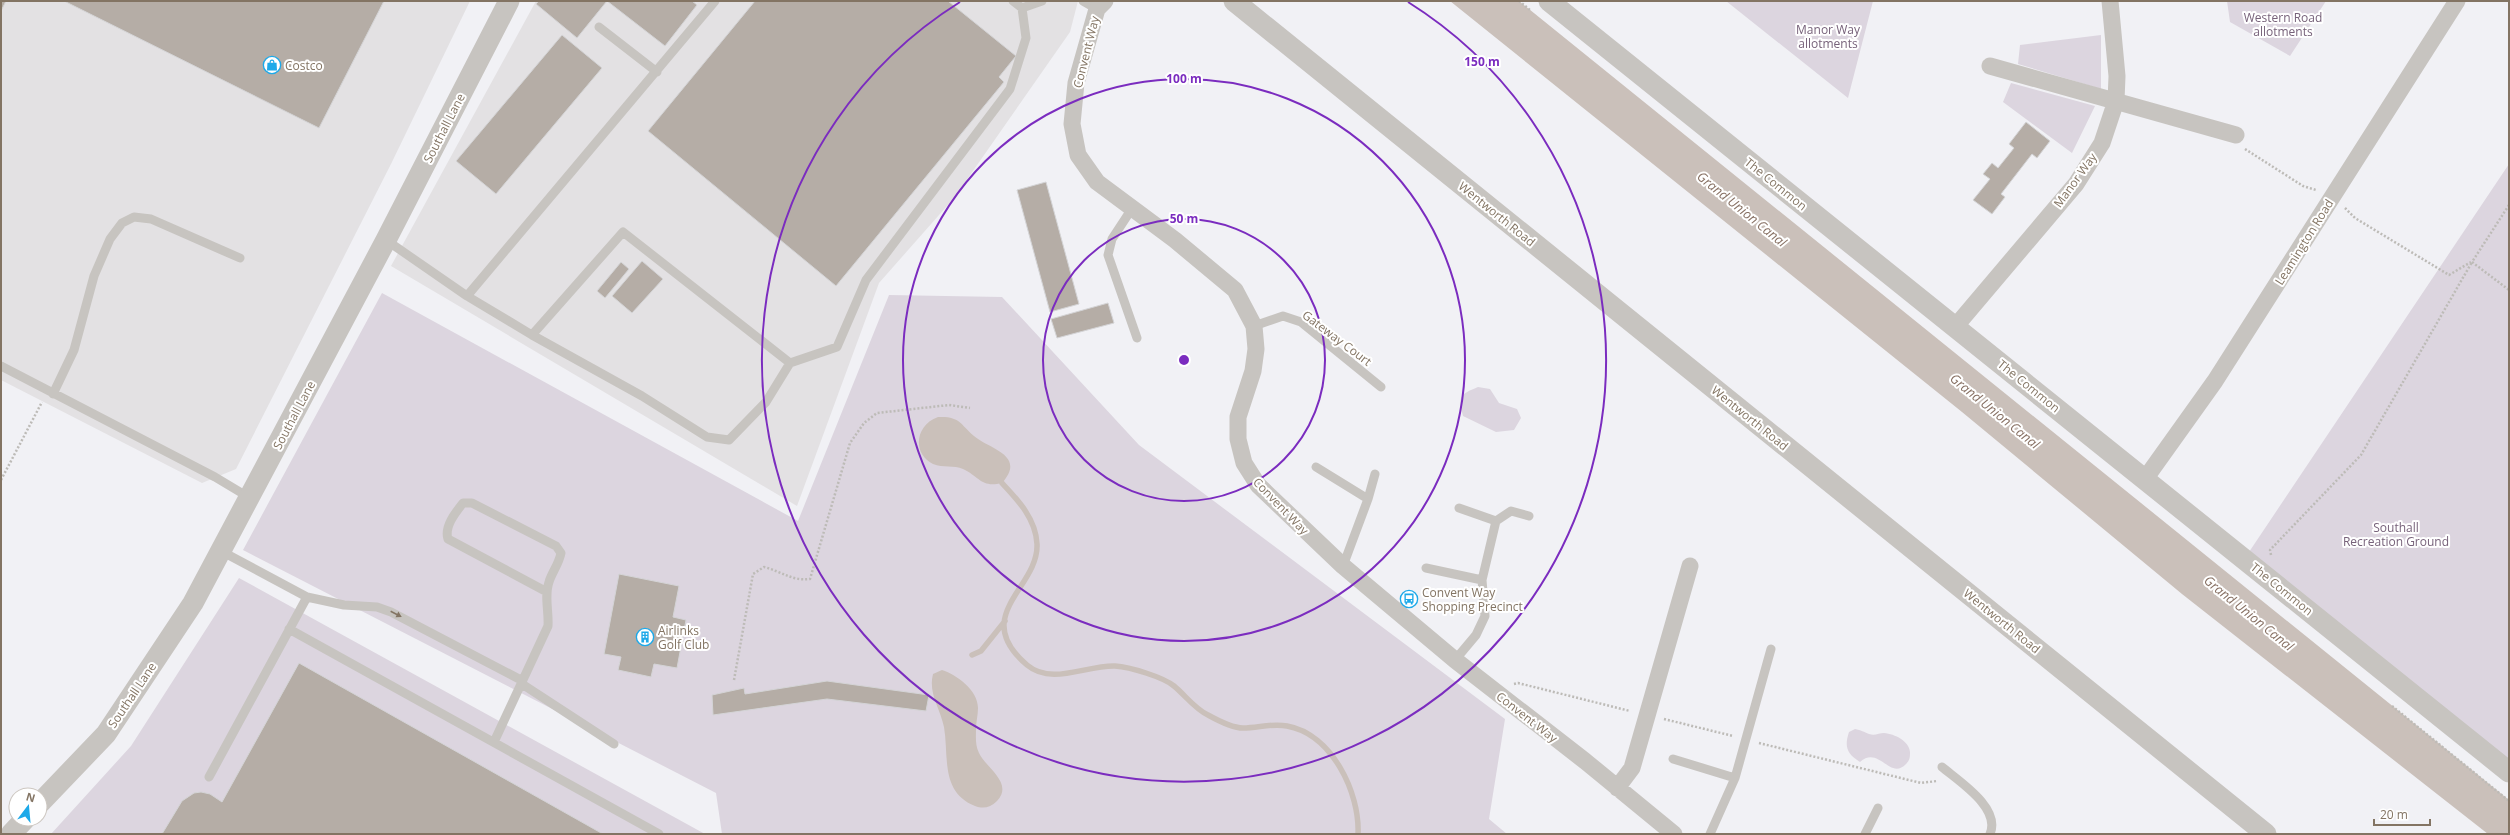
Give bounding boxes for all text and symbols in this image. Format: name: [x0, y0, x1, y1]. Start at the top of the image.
park label: Western Road allotments: [2244, 9, 2322, 40]
street label: Convent Way: [1069, 13, 1103, 90]
park label: Manor Way allotments: [1796, 21, 1861, 52]
text: 150 m: [1464, 53, 1500, 70]
shop icon: Costco: [262, 55, 282, 75]
place label: Costco: [285, 57, 323, 74]
text: 100 m: [1166, 70, 1202, 87]
street label: Southall Lane: [419, 90, 469, 166]
street label: Manor Way: [2049, 148, 2101, 211]
street label: The Common: [1741, 154, 1811, 214]
water label: Grand Union Canal: [1693, 167, 1791, 251]
street label: Wentworth Road: [1455, 178, 1539, 250]
street label: Leamington Road: [2271, 196, 2337, 288]
text: 50 m: [1170, 210, 1198, 227]
street label: Gateway Court: [1299, 306, 1375, 370]
centre of rings: [1177, 353, 1191, 367]
street label: The Common: [1994, 356, 2064, 416]
water label: Grand Union Canal: [1946, 369, 2044, 453]
street label: Southall Lane: [269, 377, 319, 452]
street label: Wentworth Road: [1708, 382, 1792, 454]
street label: Convent Way: [1249, 474, 1313, 539]
park label: Southall Recreation Ground: [2343, 519, 2449, 550]
street label: The Common: [2247, 559, 2317, 619]
water label: Grand Union Canal: [2200, 571, 2298, 655]
place label: Convent Way Shopping Precinct: [1422, 584, 1523, 615]
street label: Wentworth Road: [1960, 585, 2044, 657]
bus stop icon: Convent Way Shopping Precinct: [1399, 589, 1419, 609]
one-way arrow: [390, 611, 402, 618]
place label: Airlinks Golf Club: [658, 622, 709, 653]
building icon: Airlinks Golf Club: [635, 627, 655, 647]
street label: Southall Lane: [104, 659, 160, 731]
street label: Convent Way: [1493, 688, 1562, 747]
north arrow: [8, 787, 48, 827]
text: N: [25, 788, 37, 805]
scale bar: [2374, 801, 2430, 827]
text: 20 m: [2380, 806, 2408, 823]

